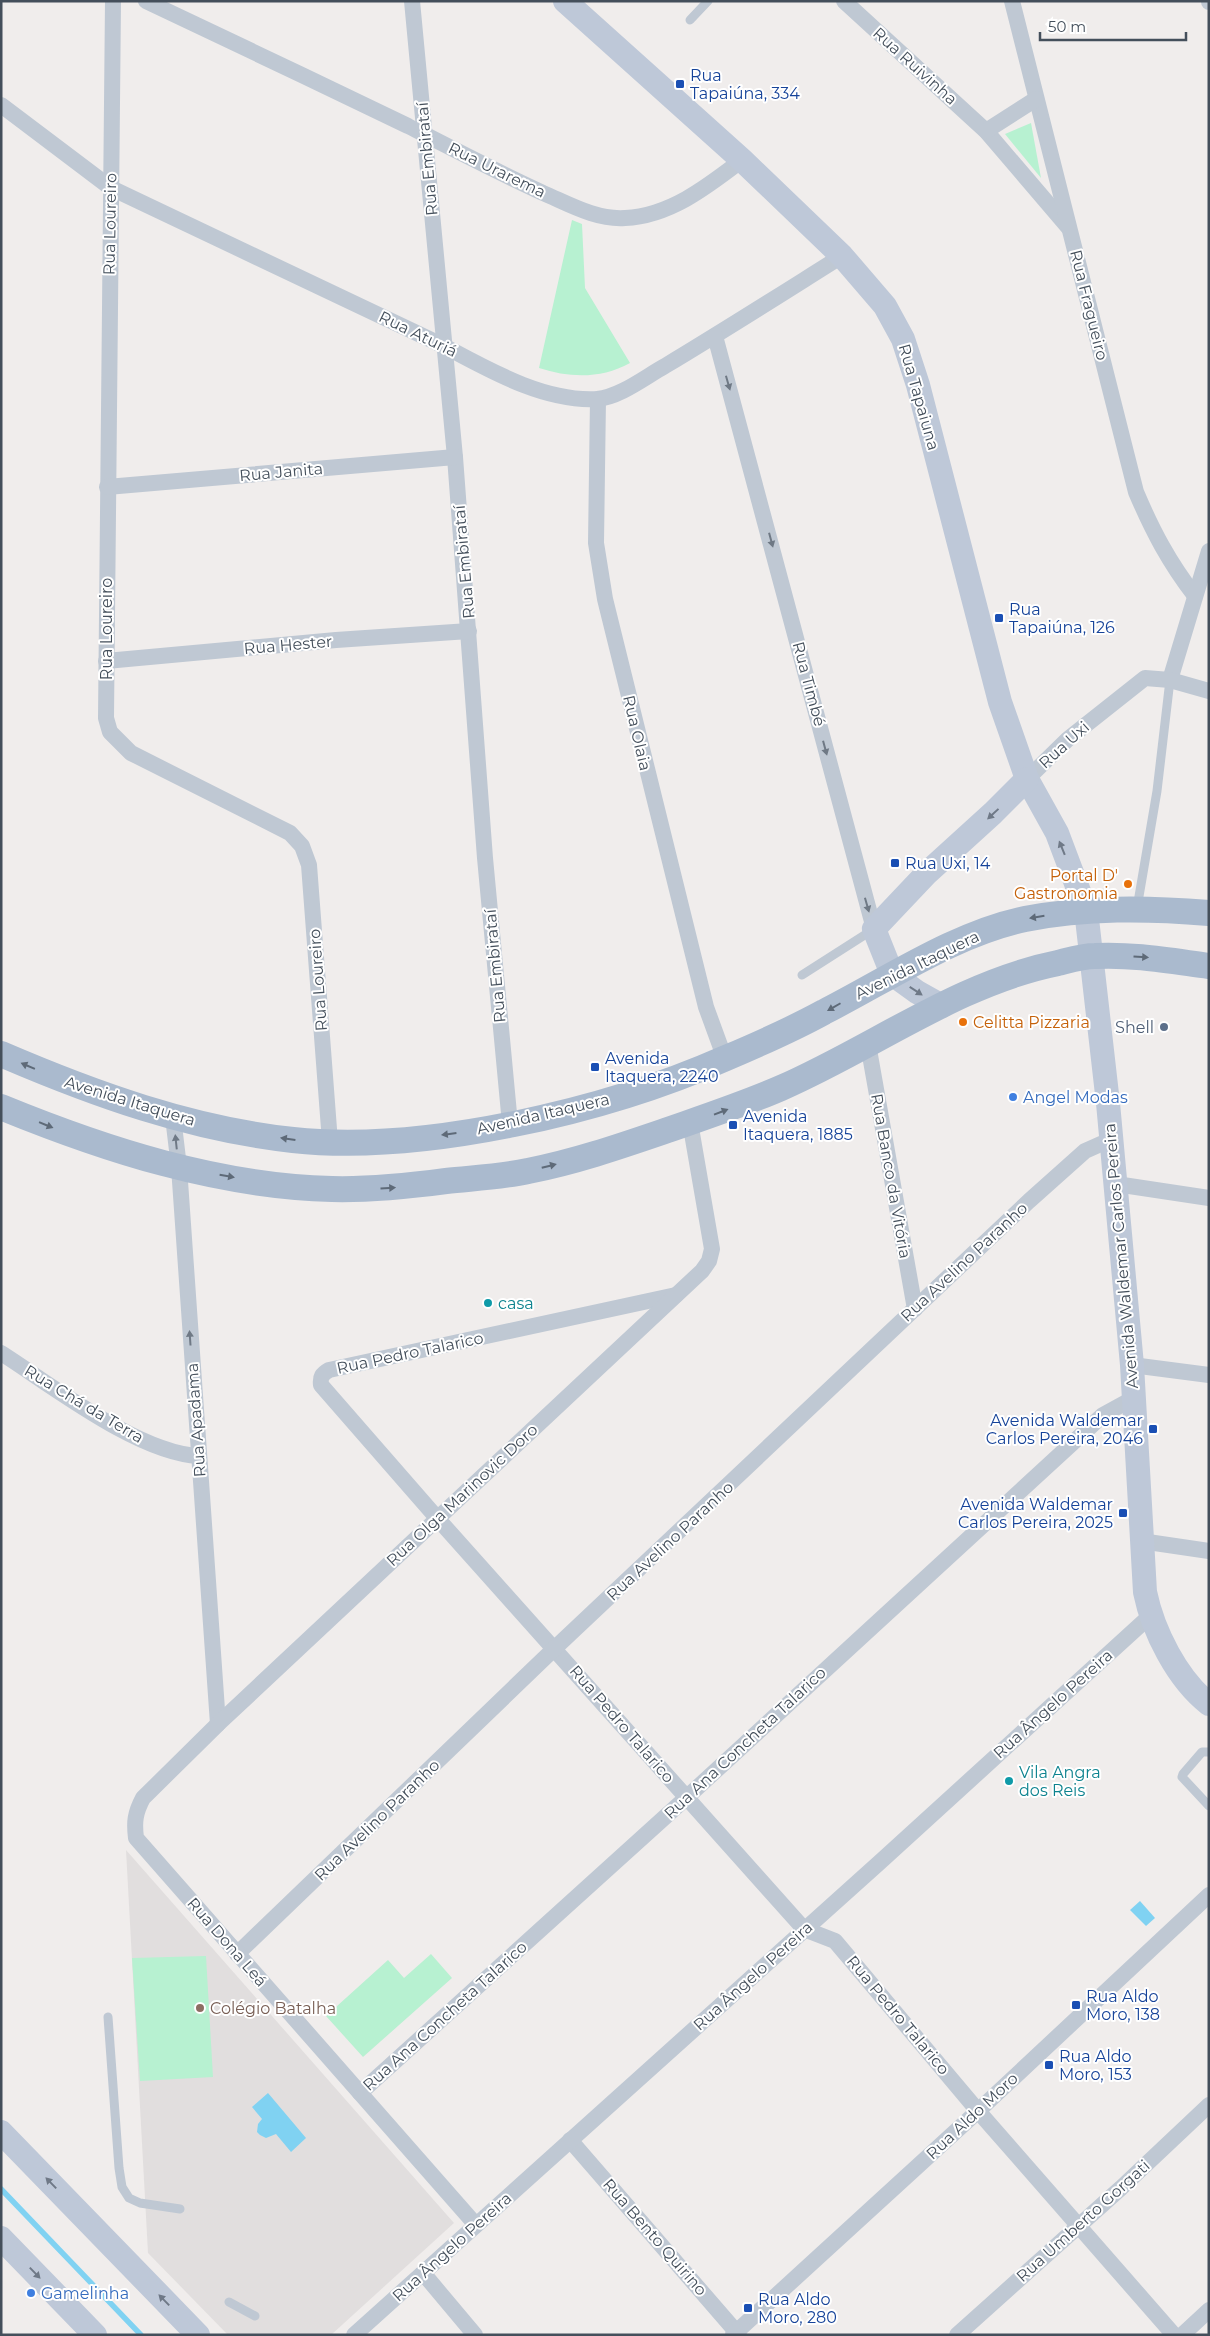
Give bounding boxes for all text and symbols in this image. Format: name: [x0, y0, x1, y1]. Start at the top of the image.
scale bar: [1040, 10, 1186, 42]
text: 50 m: [1048, 17, 1086, 36]
street label: Rua Ruivinha: [869, 23, 961, 109]
place label: Rua Tapaiúna, 334: [690, 66, 800, 103]
marker: Rua Tapaiúna, 334: [674, 78, 686, 90]
street label: Rua Embirataí: [413, 101, 441, 217]
street label: Rua Urarema: [445, 138, 549, 202]
street label: Rua Loureiro: [100, 173, 120, 275]
street label: Rua Fragueiro: [1066, 248, 1112, 362]
street label: Rua Aturiá: [376, 307, 460, 361]
street label: Rua Tapaiuna: [895, 342, 943, 452]
one-way arrow: [724, 375, 732, 390]
street label: Rua Janita: [238, 459, 324, 485]
street label: Rua Embirataí: [450, 504, 478, 620]
one-way arrow: [767, 532, 775, 547]
street label: Rua Loureiro: [97, 578, 116, 680]
place label: Rua Tapaiúna, 126: [1009, 600, 1115, 637]
marker: Rua Tapaiúna, 126: [993, 612, 1005, 624]
street label: Rua Hester: [243, 632, 333, 658]
street label: Rua Timbé: [789, 640, 829, 728]
street label: Rua Olaia: [619, 693, 655, 773]
street label: Rua Uxi: [1035, 717, 1093, 773]
one-way arrow: [821, 740, 829, 755]
one-way arrow: [987, 808, 999, 820]
one-way arrow: [1058, 840, 1066, 855]
place label: Rua Uxi, 14: [905, 854, 991, 873]
marker: Rua Uxi, 14: [889, 857, 901, 869]
place label: Portal D' Gastronomia: [1014, 866, 1118, 903]
marker: Portal D' Gastronomia: [1122, 878, 1134, 890]
one-way arrow: [864, 897, 872, 912]
street label: Rua Embirataí: [481, 908, 509, 1024]
one-way arrow: [1029, 913, 1045, 921]
street label: Avenida Itaquera: [852, 927, 982, 1003]
street label: Rua Loureiro: [305, 928, 331, 1032]
one-way arrow: [1134, 954, 1150, 962]
one-way arrow: [909, 986, 923, 996]
one-way arrow: [828, 1002, 841, 1011]
place label: Celitta Pizzaria: [973, 1013, 1090, 1032]
marker: Celitta Pizzaria: [957, 1016, 969, 1028]
place label: Shell: [1115, 1018, 1154, 1037]
marker: Shell: [1158, 1021, 1170, 1033]
place label: Avenida Itaquera, 2240: [605, 1049, 718, 1086]
one-way arrow: [21, 1061, 35, 1069]
marker: Avenida Itaquera, 2240: [589, 1061, 601, 1073]
street label: Avenida Itaquera: [62, 1072, 198, 1130]
place label: Angel Modas: [1023, 1088, 1128, 1107]
street label: Avenida Itaquera: [475, 1089, 611, 1139]
marker: Angel Modas: [1007, 1091, 1019, 1103]
street label: Rua Banco da Vitória: [867, 1092, 915, 1260]
place label: Avenida Itaquera, 1885: [743, 1107, 853, 1144]
one-way arrow: [713, 1108, 728, 1115]
marker: Avenida Itaquera, 1885: [727, 1119, 739, 1131]
one-way arrow: [39, 1122, 54, 1130]
street label: Avenida Waldemar Carlos Pereira: [1100, 1122, 1142, 1390]
one-way arrow: [441, 1130, 457, 1138]
one-way arrow: [172, 1134, 180, 1150]
one-way arrow: [279, 1135, 295, 1143]
one-way arrow: [541, 1162, 557, 1170]
one-way arrow: [219, 1172, 235, 1180]
one-way arrow: [380, 1183, 396, 1191]
street label: Rua Avelino Paranho: [897, 1198, 1031, 1326]
place label: casa: [498, 1294, 534, 1313]
marker: casa: [482, 1297, 494, 1309]
street label: Rua Pedro Talarico: [335, 1328, 485, 1378]
one-way arrow: [186, 1330, 194, 1346]
street label: Rua Chá da Terra: [21, 1361, 147, 1447]
street label: Rua Apadama: [183, 1362, 209, 1478]
place label: Avenida Waldemar Carlos Pereira, 2046: [986, 1411, 1143, 1448]
street label: Rua Olga Marinovic Doro: [382, 1420, 542, 1570]
marker: Avenida Waldemar Carlos Pereira, 2046: [1147, 1423, 1159, 1435]
street label: Rua Avelino Paranho: [603, 1477, 737, 1605]
place label: Avenida Waldemar Carlos Pereira, 2025: [958, 1495, 1113, 1532]
marker: Avenida Waldemar Carlos Pereira, 2025: [1117, 1507, 1129, 1519]
street label: Rua Ângelo Pereira: [990, 1646, 1116, 1762]
street label: Rua Pedro Talarico: [566, 1661, 678, 1787]
street label: Rua Ana Concheta Talarico: [660, 1663, 830, 1823]
street label: Rua Avelino Paranho: [311, 1755, 443, 1885]
place label: Vila Angra dos Reis: [1019, 1763, 1101, 1800]
marker: Vila Angra dos Reis: [1003, 1775, 1015, 1787]
street label: Rua Dona Leá: [183, 1894, 271, 1990]
street label: Rua Ângelo Pereira: [690, 1918, 816, 2034]
street label: Rua Ana Concheta Talarico: [359, 1937, 531, 2095]
street label: Rua Pedro Talarico: [843, 1952, 953, 2078]
place label: Rua Aldo Moro, 138: [1086, 1987, 1160, 2024]
place label: Colégio Batalha: [210, 1999, 336, 2018]
marker: Rua Aldo Moro, 138: [1070, 1999, 1082, 2011]
marker: Colégio Batalha: [194, 2002, 206, 2014]
place label: Rua Aldo Moro, 153: [1059, 2047, 1132, 2084]
marker: Rua Aldo Moro, 153: [1043, 2059, 1055, 2071]
street label: Rua Aldo Moro: [922, 2069, 1022, 2163]
street label: Rua Umberto Gorgati: [1012, 2156, 1154, 2286]
street label: Rua Bento Quirino: [599, 2175, 711, 2299]
one-way arrow: [45, 2177, 57, 2189]
street label: Rua Ângelo Pereira: [389, 2189, 515, 2305]
one-way arrow: [29, 2267, 41, 2279]
place label: Gamelinha: [41, 2284, 129, 2303]
marker: Gamelinha: [25, 2287, 37, 2299]
place label: Rua Aldo Moro, 280: [758, 2290, 837, 2327]
one-way arrow: [158, 2294, 170, 2306]
marker: Rua Aldo Moro, 280: [742, 2302, 754, 2314]

